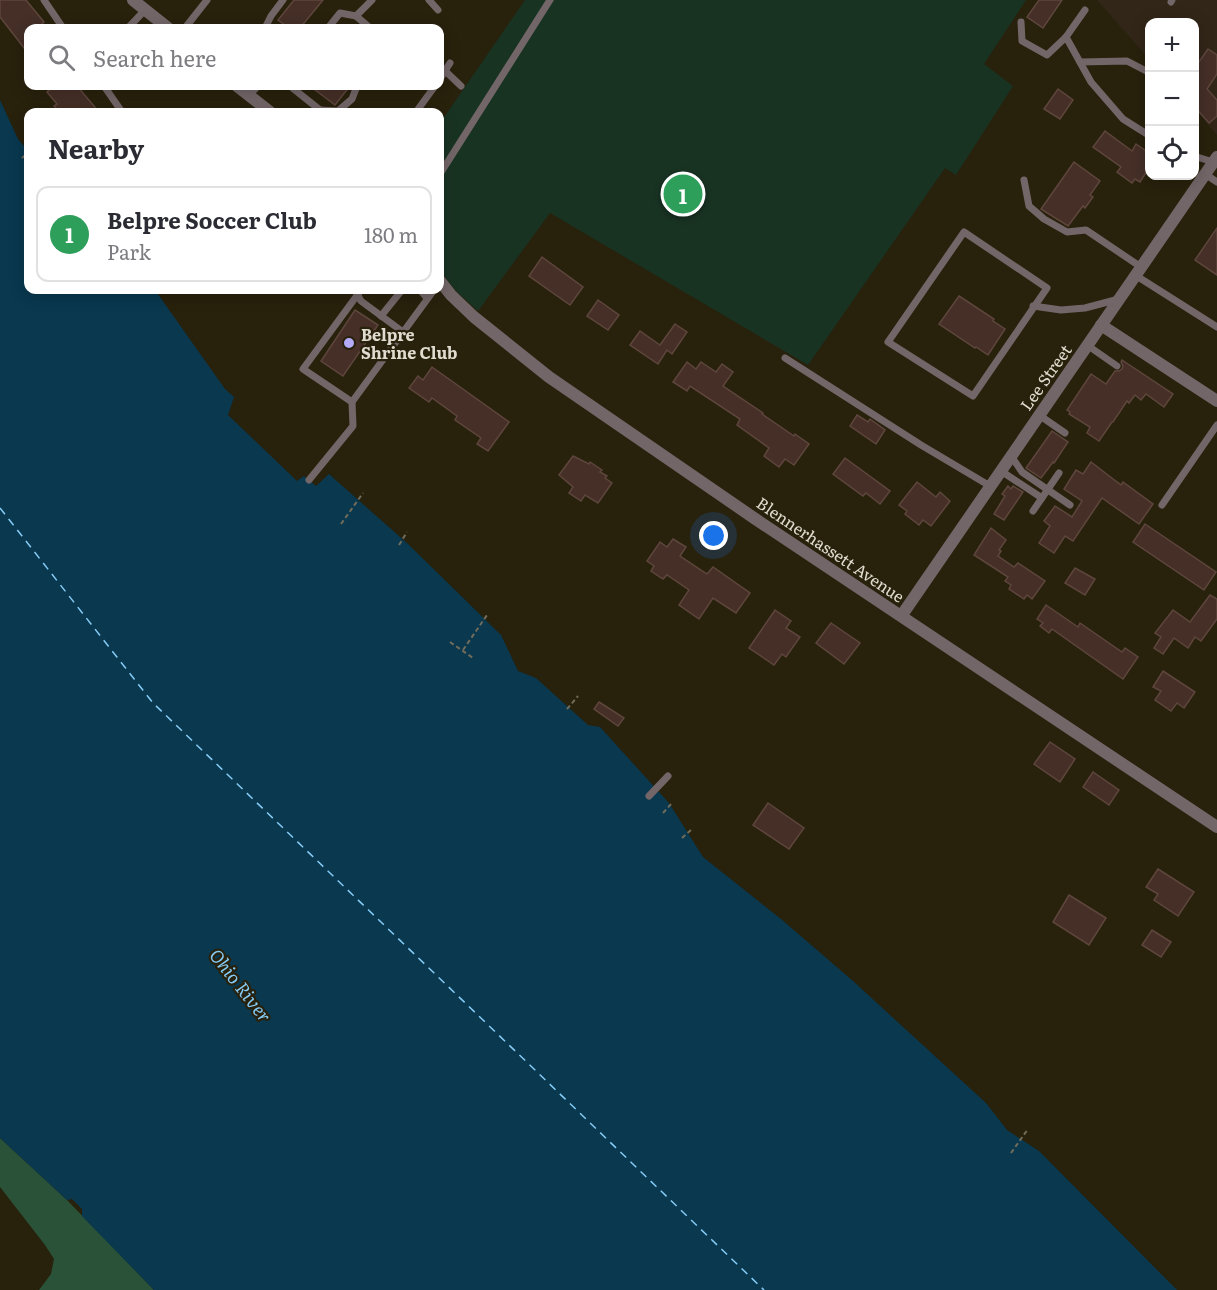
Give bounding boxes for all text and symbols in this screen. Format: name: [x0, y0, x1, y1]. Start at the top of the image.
map controls: [1145, 18, 1199, 180]
button: +: [1145, 18, 1199, 72]
search box: [24, 24, 444, 90]
icon: search: [45, 41, 78, 74]
text: Search here: [93, 41, 216, 74]
button: −: [1145, 72, 1199, 126]
button: locate: [1145, 126, 1199, 180]
text: Nearby: [48, 128, 144, 167]
pin: 1: [664, 172, 702, 216]
text: Belpre Soccer Club: [107, 203, 317, 236]
text: 1: [65, 219, 74, 249]
text: 180 m: [364, 219, 418, 249]
text: Park: [107, 236, 151, 266]
place label: Belpre Shrine Club: [361, 322, 457, 364]
marker: Belpre Shrine Club: [342, 336, 356, 350]
street label: Lee Street: [1013, 339, 1077, 415]
street label: Blennerhassett Avenue: [752, 490, 910, 608]
your location: [699, 521, 728, 550]
water label: Ohio River: [204, 942, 278, 1028]

